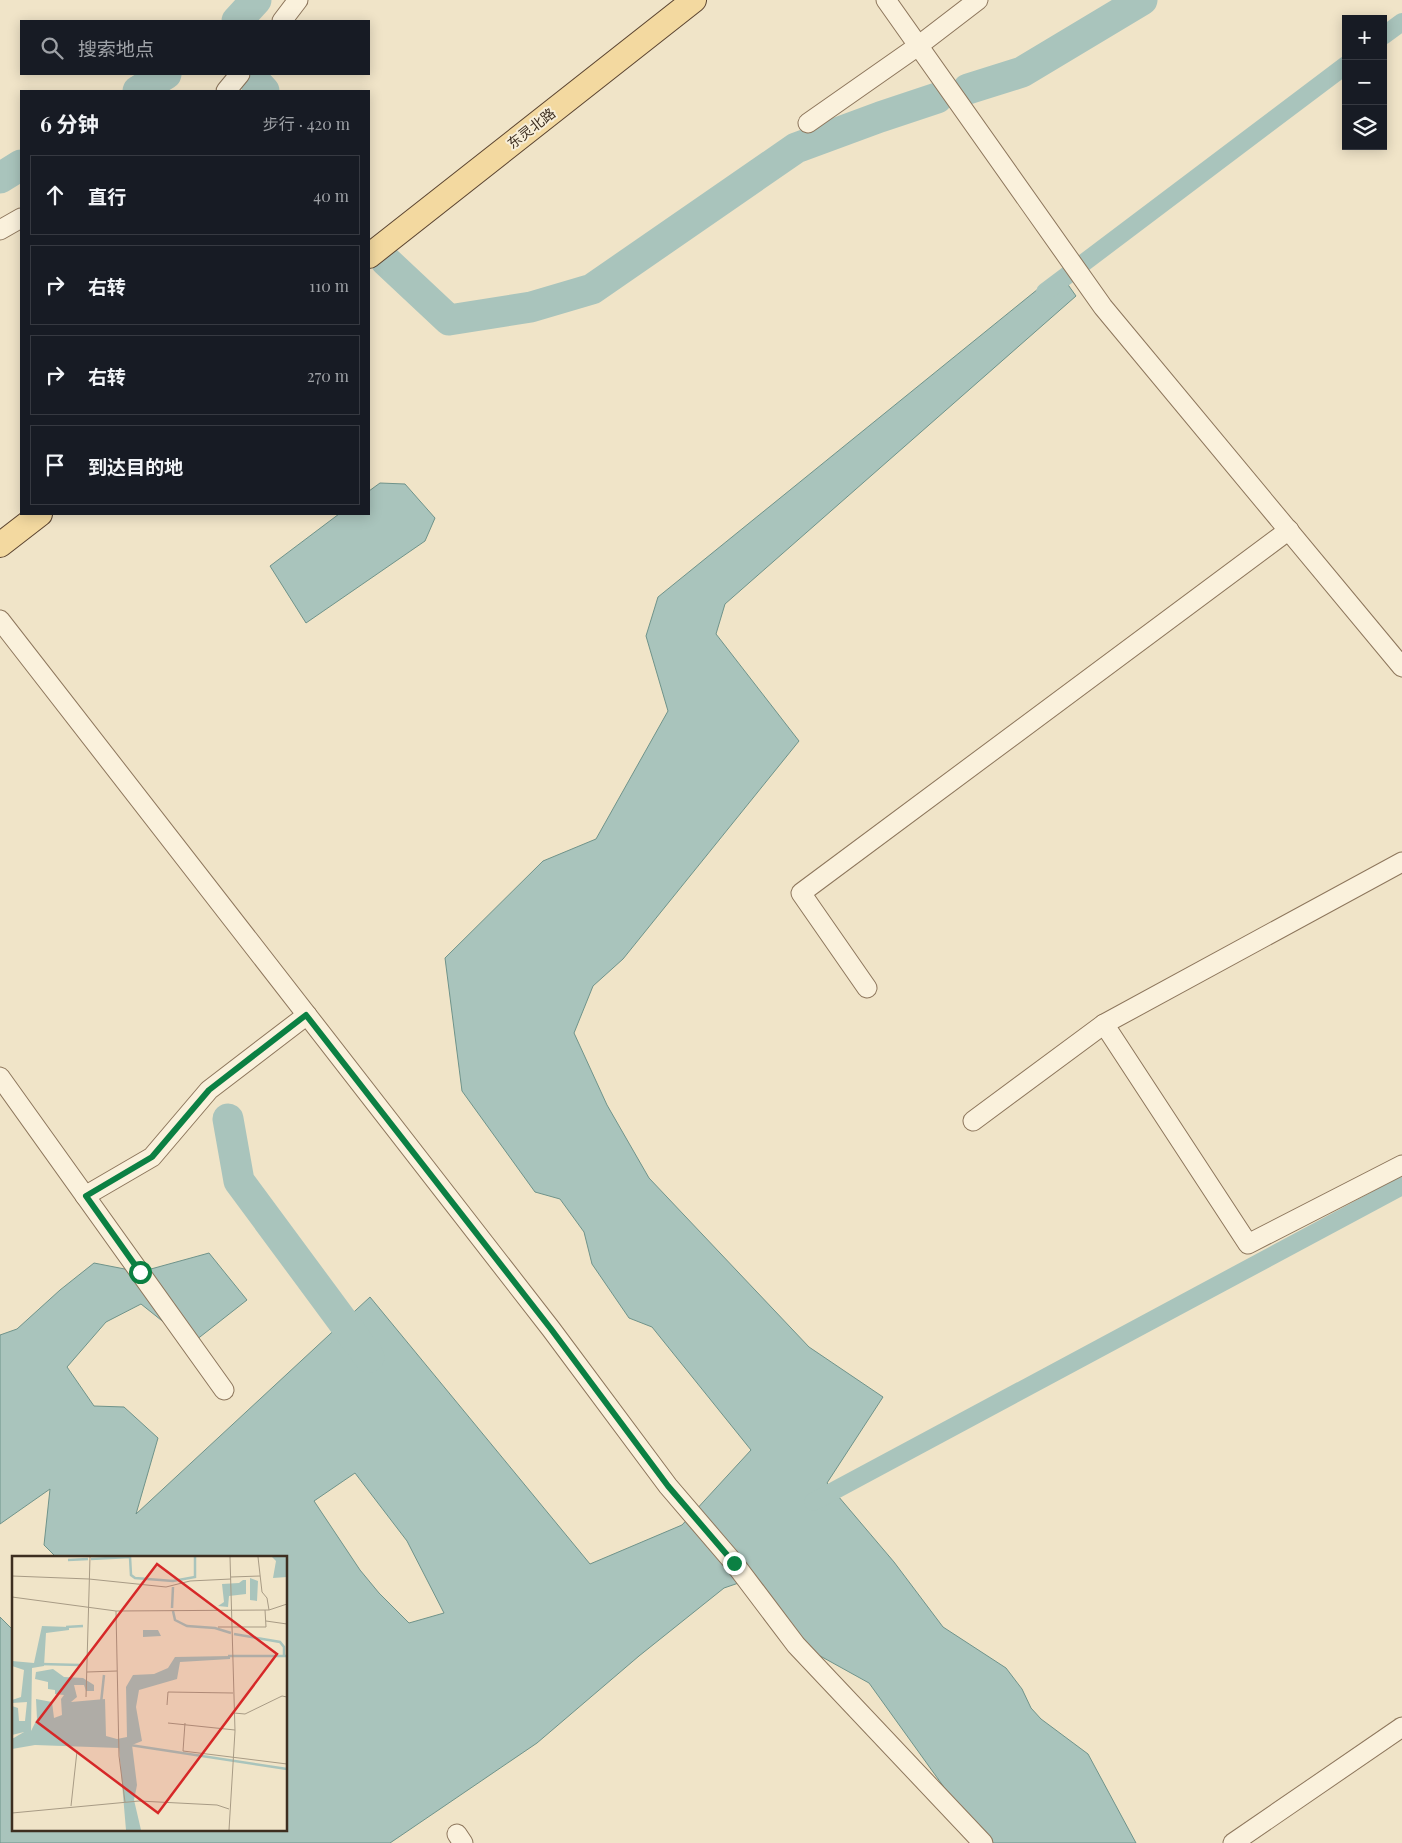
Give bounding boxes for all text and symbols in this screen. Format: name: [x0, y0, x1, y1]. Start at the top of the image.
map controls: [1342, 15, 1387, 150]
button: +: [1342, 15, 1387, 60]
search box: [20, 20, 370, 75]
icon: search: [38, 34, 66, 62]
text: 搜索地点: [78, 35, 154, 61]
button: −: [1342, 60, 1387, 105]
street label: 东灵北路: [503, 103, 559, 153]
button: layers: [1342, 105, 1387, 150]
text: 6 分钟: [40, 109, 99, 137]
text: 步行 · 420 m: [263, 113, 350, 134]
icon: ahead: [41, 181, 69, 209]
text: 直行: [88, 183, 126, 209]
text: 40 m: [313, 185, 349, 206]
icon: right: [41, 271, 69, 299]
text: 右转: [88, 273, 126, 299]
text: 110 m: [309, 275, 349, 296]
icon: right: [41, 361, 69, 389]
text: 右转: [88, 363, 126, 389]
text: 270 m: [307, 365, 349, 386]
icon: arrive: [41, 451, 69, 479]
text: 到达目的地: [88, 453, 183, 479]
route start: [129, 1261, 152, 1284]
route end: [723, 1552, 746, 1575]
inset map: [12, 1556, 288, 1830]

